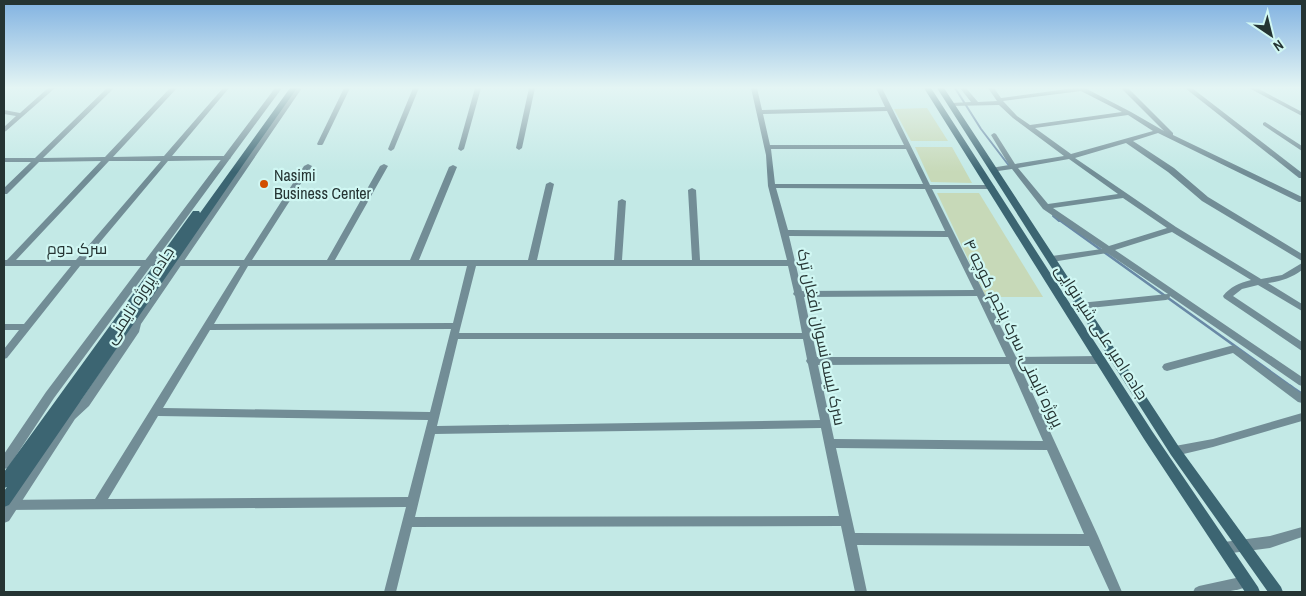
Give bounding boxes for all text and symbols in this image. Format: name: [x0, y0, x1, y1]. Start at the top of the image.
north arrow: [1246, 10, 1296, 60]
text: N: [1270, 36, 1287, 55]
place label: Nasimi Business Center: [274, 164, 372, 204]
marker: Nasimi Business Center: [258, 178, 270, 190]
street label: پروژه تایمنی، سرک پنجم، کوچه ۴: [958, 235, 1070, 432]
street label: سرک دوم: [47, 237, 107, 260]
street label: جاده پروژه تایمنی: [99, 242, 180, 349]
street label: سرک لیسه نسوان افغان‌ ترک: [792, 246, 852, 428]
street label: جاده امیر علی شیر نوایی: [1050, 260, 1154, 404]

